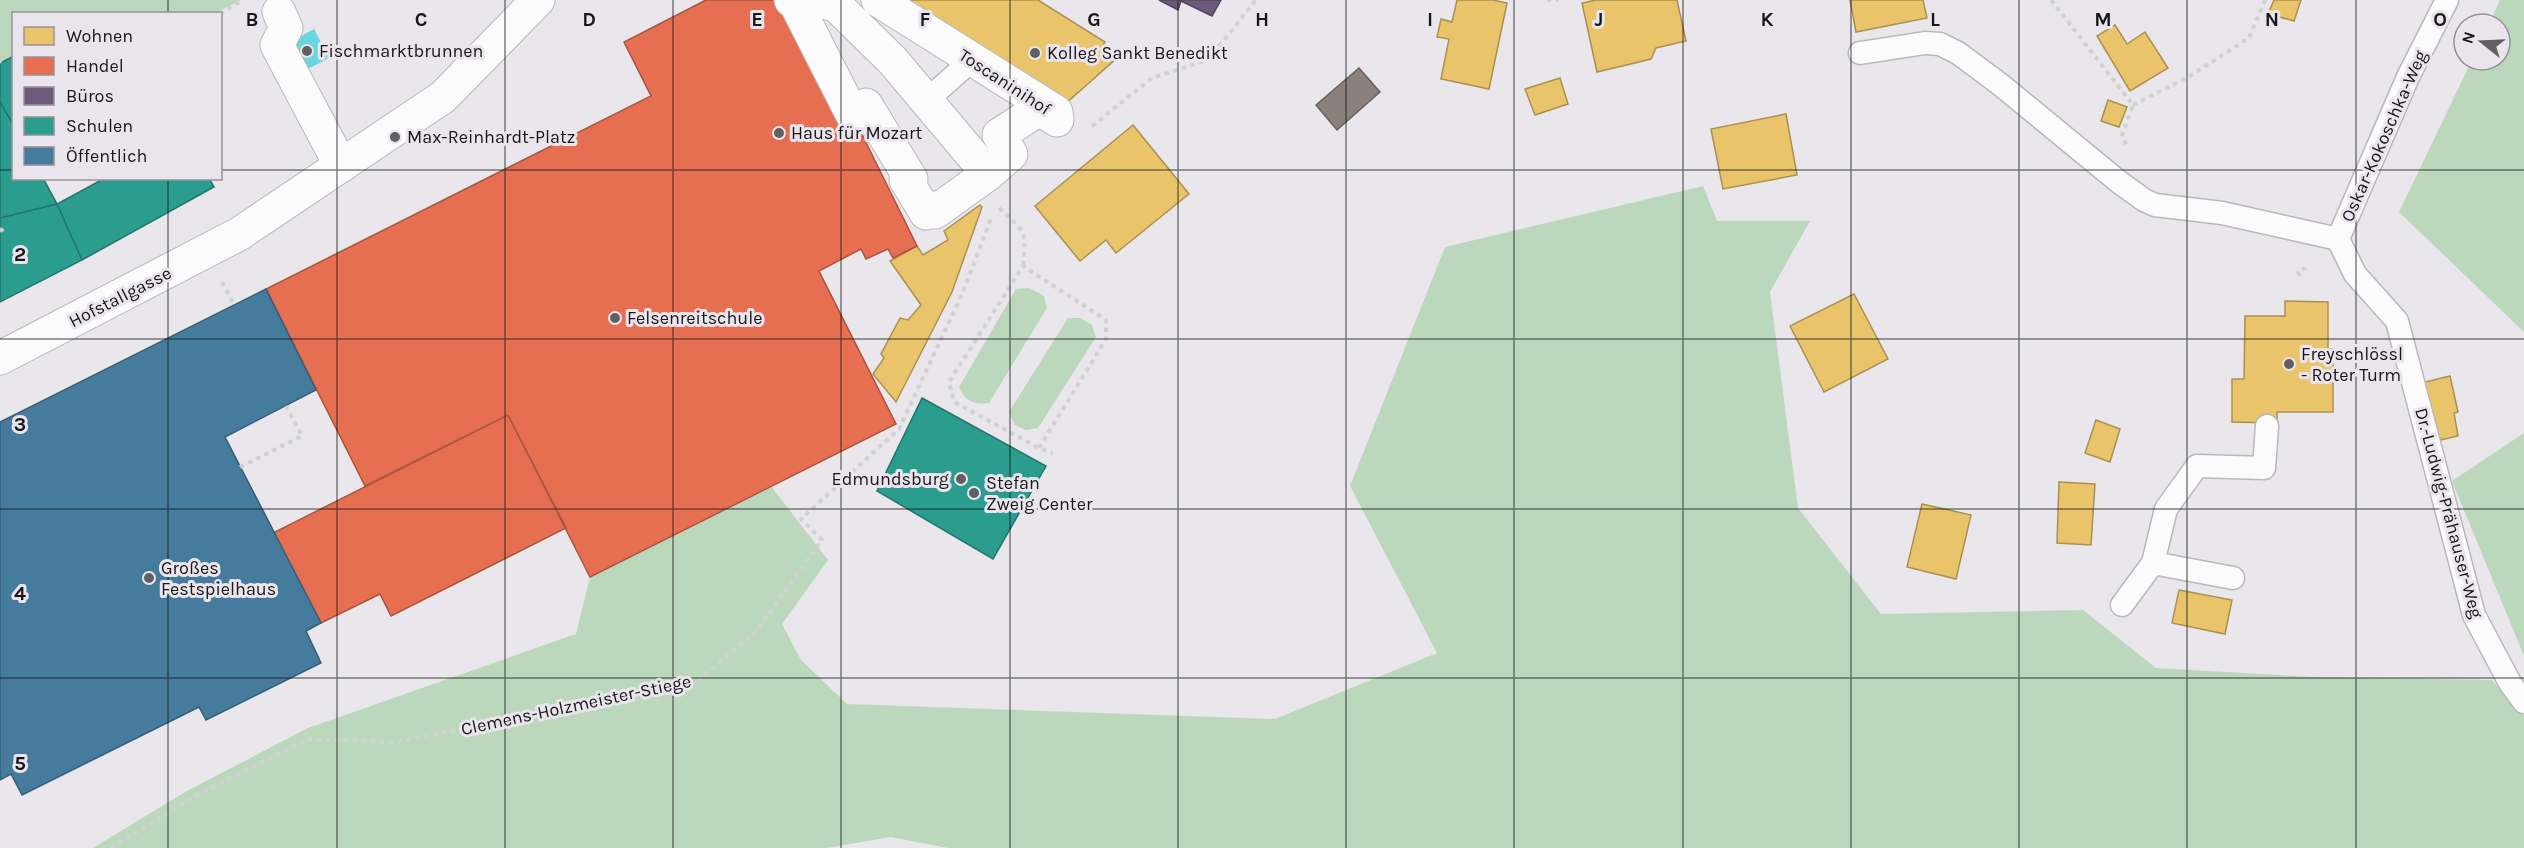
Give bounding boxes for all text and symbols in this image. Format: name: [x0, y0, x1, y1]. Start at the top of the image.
text: B: [246, 8, 258, 31]
text: C: [415, 8, 427, 31]
text: D: [582, 8, 596, 31]
text: E: [751, 8, 763, 31]
text: F: [920, 8, 931, 31]
text: G: [1087, 8, 1101, 31]
text: H: [1255, 8, 1269, 31]
text: I: [1427, 8, 1433, 31]
text: J: [1595, 8, 1603, 31]
text: K: [1760, 8, 1774, 31]
text: L: [1930, 8, 1940, 31]
text: M: [2094, 8, 2112, 31]
text: N: [2265, 8, 2279, 31]
text: O: [2433, 8, 2447, 31]
legend: [12, 12, 222, 180]
north arrow: [2452, 12, 2512, 72]
text: Wohnen: [66, 25, 133, 47]
text: N: [2457, 29, 2479, 46]
place label: Fischmarktbrunnen: [319, 40, 483, 62]
place label: Kolleg Sankt Benedikt: [1047, 42, 1228, 64]
marker: Fischmarktbrunnen: [300, 44, 314, 58]
street label: Toscaninihof: [955, 44, 1056, 120]
marker: Kolleg Sankt Benedikt: [1028, 46, 1042, 60]
street label: Oskar-Kokoschka-Weg: [2336, 47, 2432, 225]
text: Handel: [66, 55, 124, 77]
text: Büros: [66, 85, 114, 107]
text: Schulen: [66, 115, 133, 137]
place label: Haus für Mozart: [791, 122, 922, 144]
place label: Max-Reinhardt-Platz: [407, 126, 575, 148]
marker: Haus für Mozart: [772, 126, 786, 140]
marker: Max-Reinhardt-Platz: [388, 130, 402, 144]
text: Öffentlich: [66, 145, 147, 167]
text: 2: [14, 243, 26, 266]
street label: Hofstallgasse: [65, 262, 175, 332]
place label: Felsenreitschule: [627, 307, 762, 329]
marker: Felsenreitschule: [608, 311, 622, 325]
place label: Freyschlössl - Roter Turm: [2301, 343, 2403, 386]
marker: Freyschlössl - Roter Turm: [2282, 357, 2296, 371]
street label: Dr.-Ludwig-Prähauser-Weg: [2410, 405, 2488, 621]
text: 3: [14, 413, 26, 436]
place label: Edmundsburg: [832, 468, 949, 490]
marker: Edmundsburg: [954, 472, 968, 486]
place label: Stefan Zweig Center: [986, 472, 1093, 515]
marker: Stefan Zweig Center: [967, 486, 981, 500]
place label: Großes Festspielhaus: [161, 557, 276, 600]
marker: Großes Festspielhaus: [142, 571, 156, 585]
text: 4: [14, 582, 26, 605]
street label: Clemens-Holzmeister-Stiege: [459, 670, 693, 740]
text: 5: [14, 752, 26, 775]

